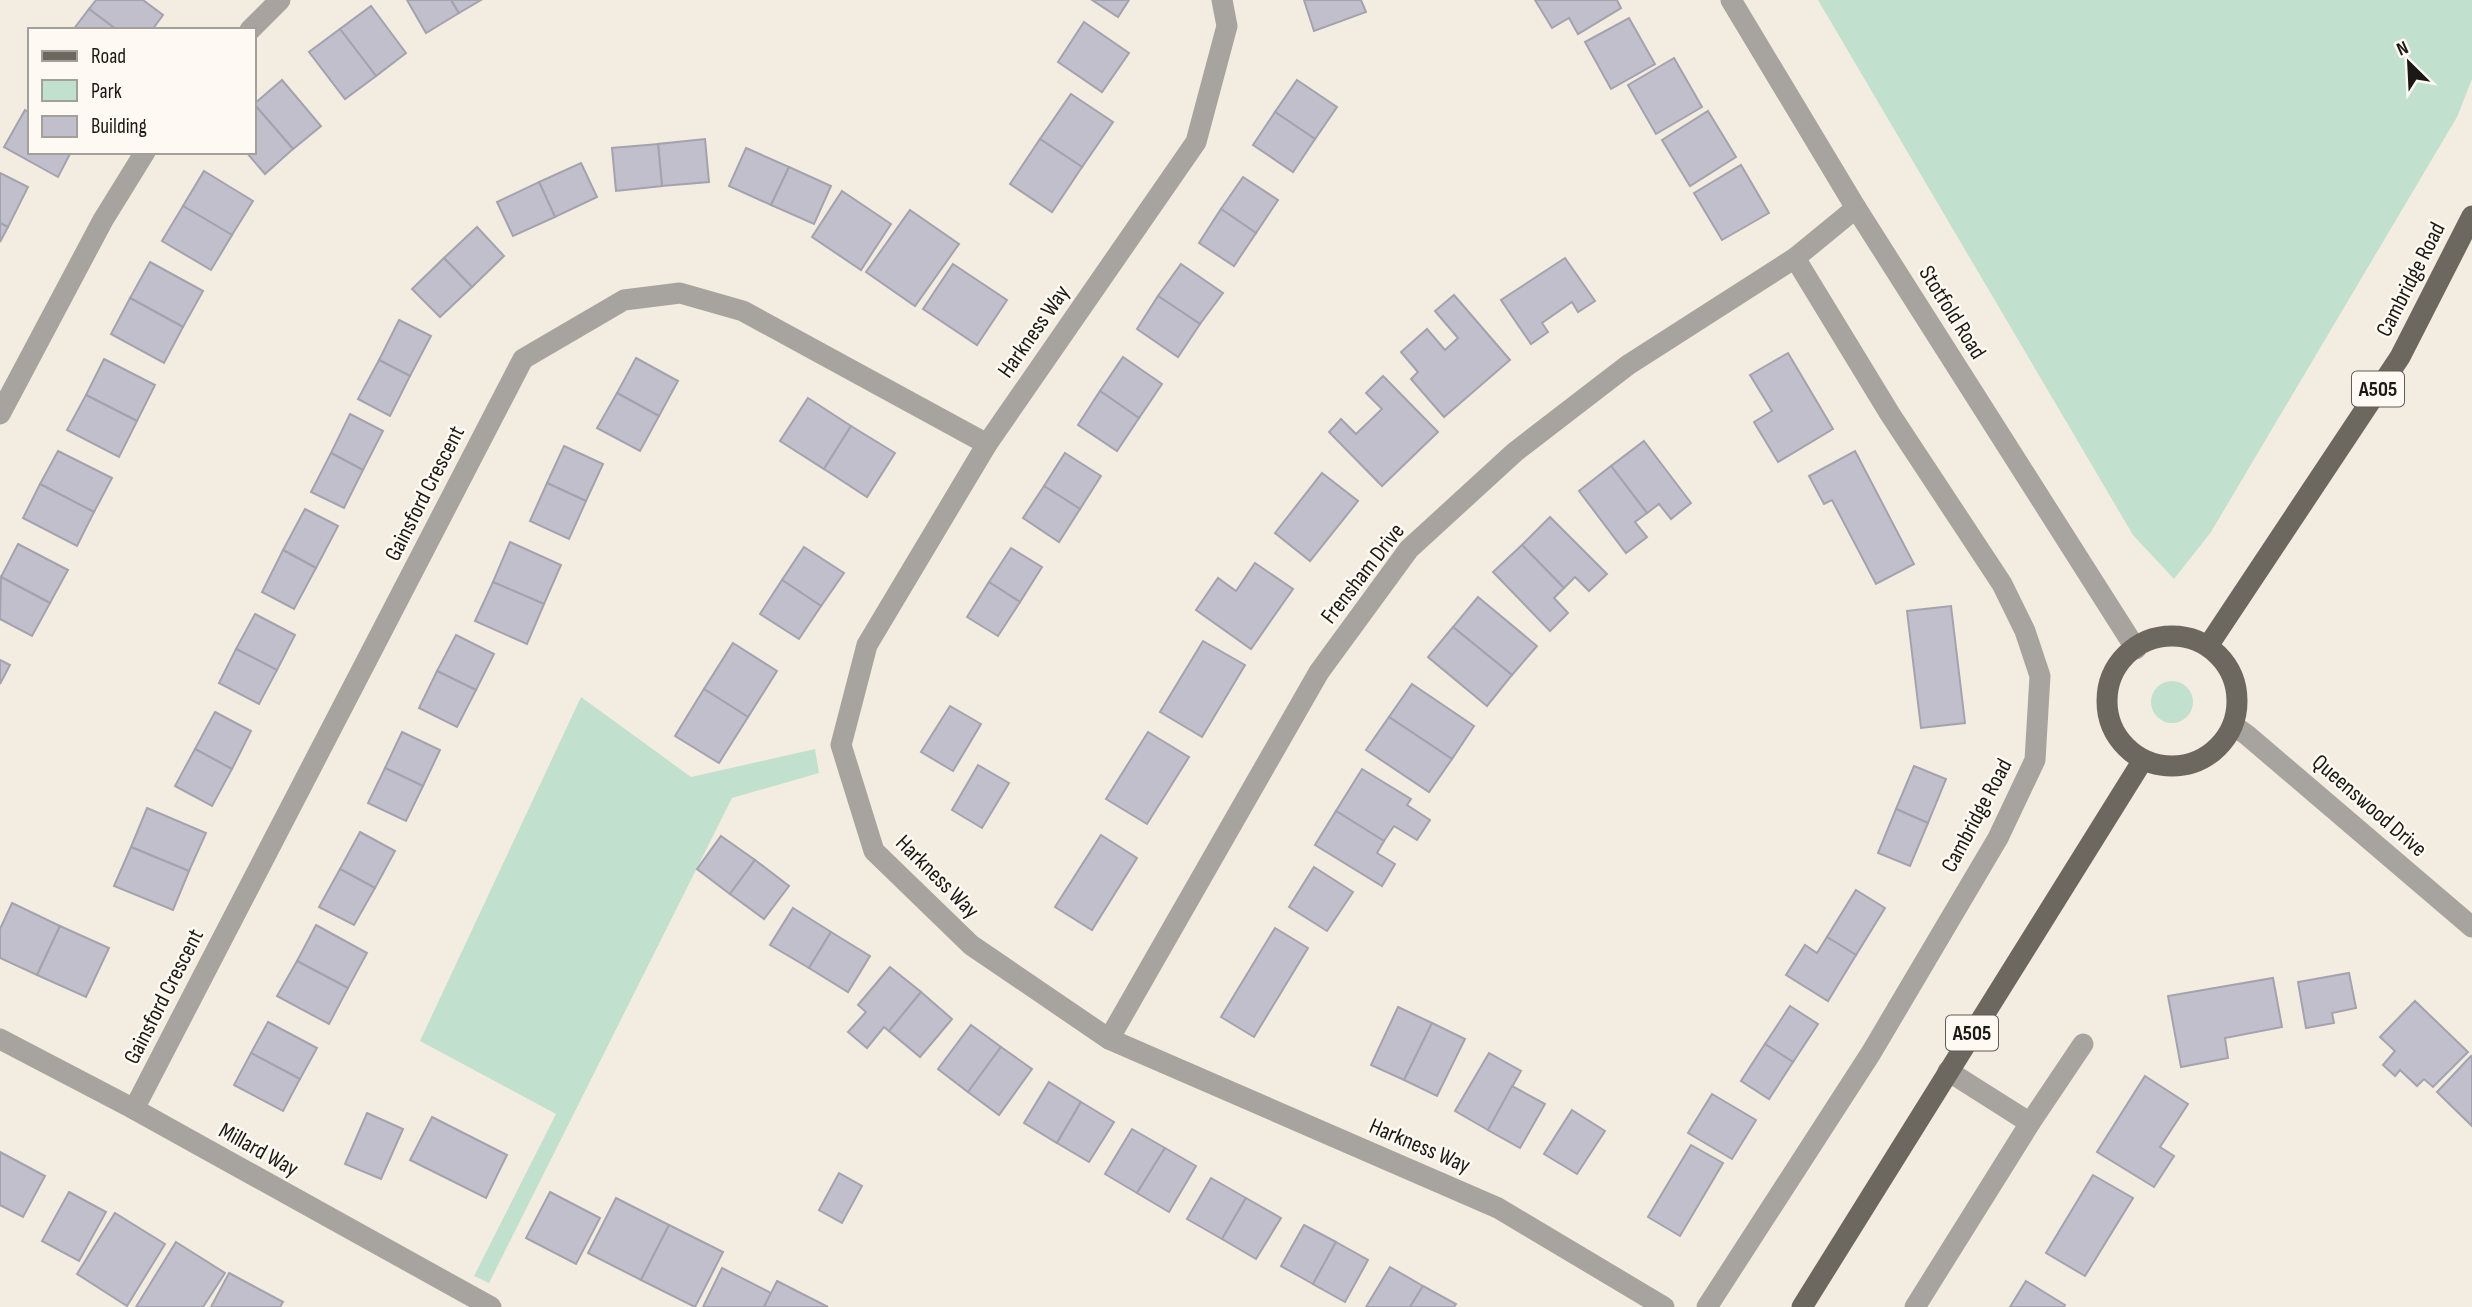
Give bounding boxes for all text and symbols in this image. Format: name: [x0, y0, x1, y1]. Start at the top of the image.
legend: [28, 28, 256, 154]
north arrow: [2374, 28, 2444, 98]
text: N: [2393, 36, 2412, 61]
text: Road: [91, 44, 126, 69]
text: Park: [91, 79, 122, 104]
text: Building: [91, 114, 147, 139]
street label: Cambridge Road: [2370, 218, 2452, 341]
street label: Stotfold Road: [1913, 261, 1992, 364]
street label: Harkness Way: [992, 280, 1076, 383]
road number: A505: [2352, 372, 2404, 406]
street label: Gainsford Crescent: [379, 421, 471, 566]
street label: Frensham Drive: [1315, 518, 1411, 629]
street label: Queenswood Drive: [2306, 748, 2432, 863]
street label: Cambridge Road: [1935, 754, 2019, 877]
street label: Harkness Way: [890, 829, 985, 924]
street label: Gainsford Crescent: [118, 924, 210, 1069]
road number: A505: [1946, 1016, 1998, 1050]
street label: Harkness Way: [1365, 1112, 1474, 1180]
street label: Millard Way: [214, 1117, 303, 1183]

